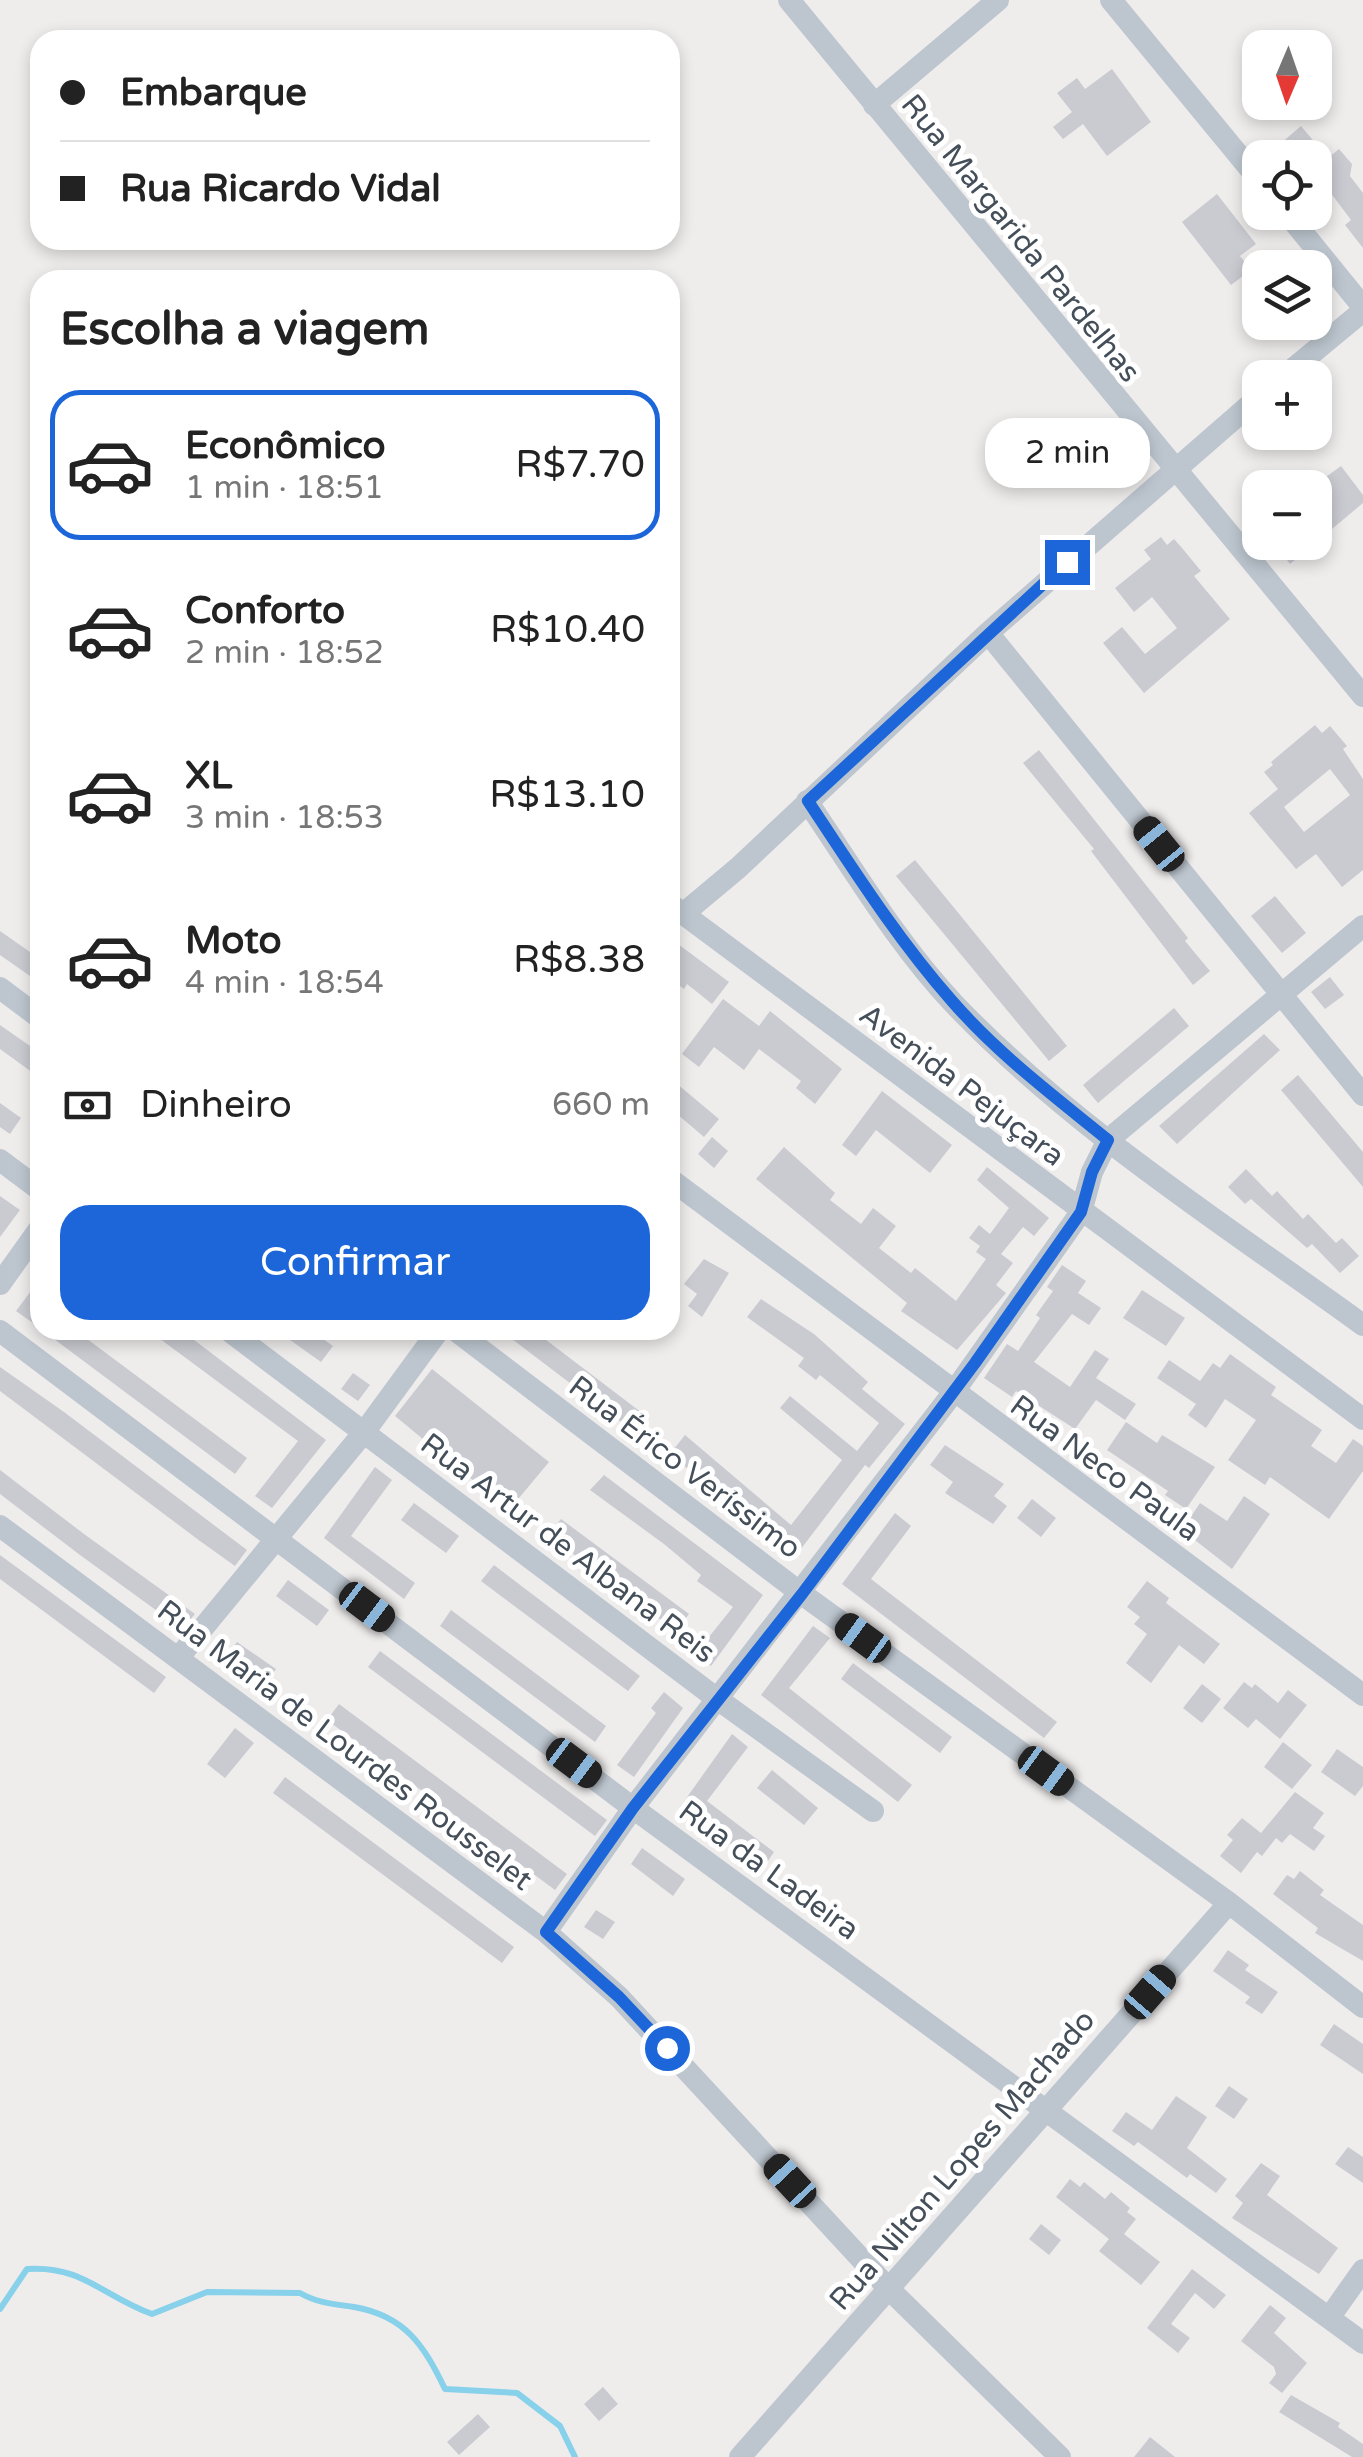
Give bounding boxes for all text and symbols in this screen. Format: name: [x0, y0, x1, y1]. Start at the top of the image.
north arrow: [1242, 30, 1332, 120]
map controls: [1242, 30, 1332, 560]
text: Embarque: [120, 70, 307, 116]
street label: Rua Margarida Pardelhas: [893, 87, 1148, 390]
button: locate: [1242, 140, 1332, 230]
text: Rua Ricardo Vidal: [120, 166, 441, 212]
button: layers: [1242, 250, 1332, 340]
text: Escolha a viagem: [60, 303, 429, 357]
button: +: [1242, 360, 1332, 450]
callout: 2 min: [984, 417, 1150, 487]
icon: car: [65, 420, 155, 510]
text: Econômico: [185, 423, 386, 469]
text: 2 min: [1025, 434, 1110, 472]
text: R$7.70: [515, 442, 645, 488]
text: 1 min · 18:51: [185, 469, 384, 507]
button: −: [1242, 470, 1332, 560]
route end: [1045, 540, 1090, 585]
icon: car: [65, 585, 155, 675]
text: Conforto: [185, 588, 345, 634]
text: R$10.40: [490, 607, 645, 653]
text: 2 min · 18:52: [185, 634, 384, 672]
icon: car: [65, 750, 155, 840]
text: XL: [185, 753, 232, 799]
text: R$13.10: [489, 772, 645, 818]
text: 3 min · 18:53: [185, 799, 384, 837]
car: [1128, 811, 1190, 877]
icon: car: [65, 915, 155, 1005]
text: Moto: [185, 918, 281, 964]
text: R$8.38: [513, 937, 645, 983]
text: 4 min · 18:54: [185, 964, 384, 1002]
street label: Avenida Pejuçara: [852, 996, 1072, 1175]
icon: cash: [60, 1078, 115, 1133]
text: Dinheiro: [140, 1082, 292, 1128]
text: 660 m: [552, 1086, 650, 1124]
button: Confirmar: [60, 1205, 650, 1320]
street label: Rua Érico Veríssimo: [561, 1368, 808, 1567]
street label: Rua Neco Paula: [1003, 1387, 1207, 1550]
street label: Rua Artur de Albana Reis: [413, 1426, 722, 1671]
car: [334, 1577, 400, 1637]
street label: Rua Maria de Lourdes Rousselet: [150, 1592, 540, 1899]
car: [830, 1608, 896, 1668]
car: [541, 1733, 607, 1793]
car: [1013, 1741, 1079, 1801]
street label: Rua da Ladeira: [671, 1793, 866, 1948]
car: [1119, 1960, 1181, 2024]
street label: Rua Nilton Lopes Machado: [822, 2002, 1103, 2318]
route start: [645, 2026, 690, 2071]
car: [759, 2149, 821, 2213]

